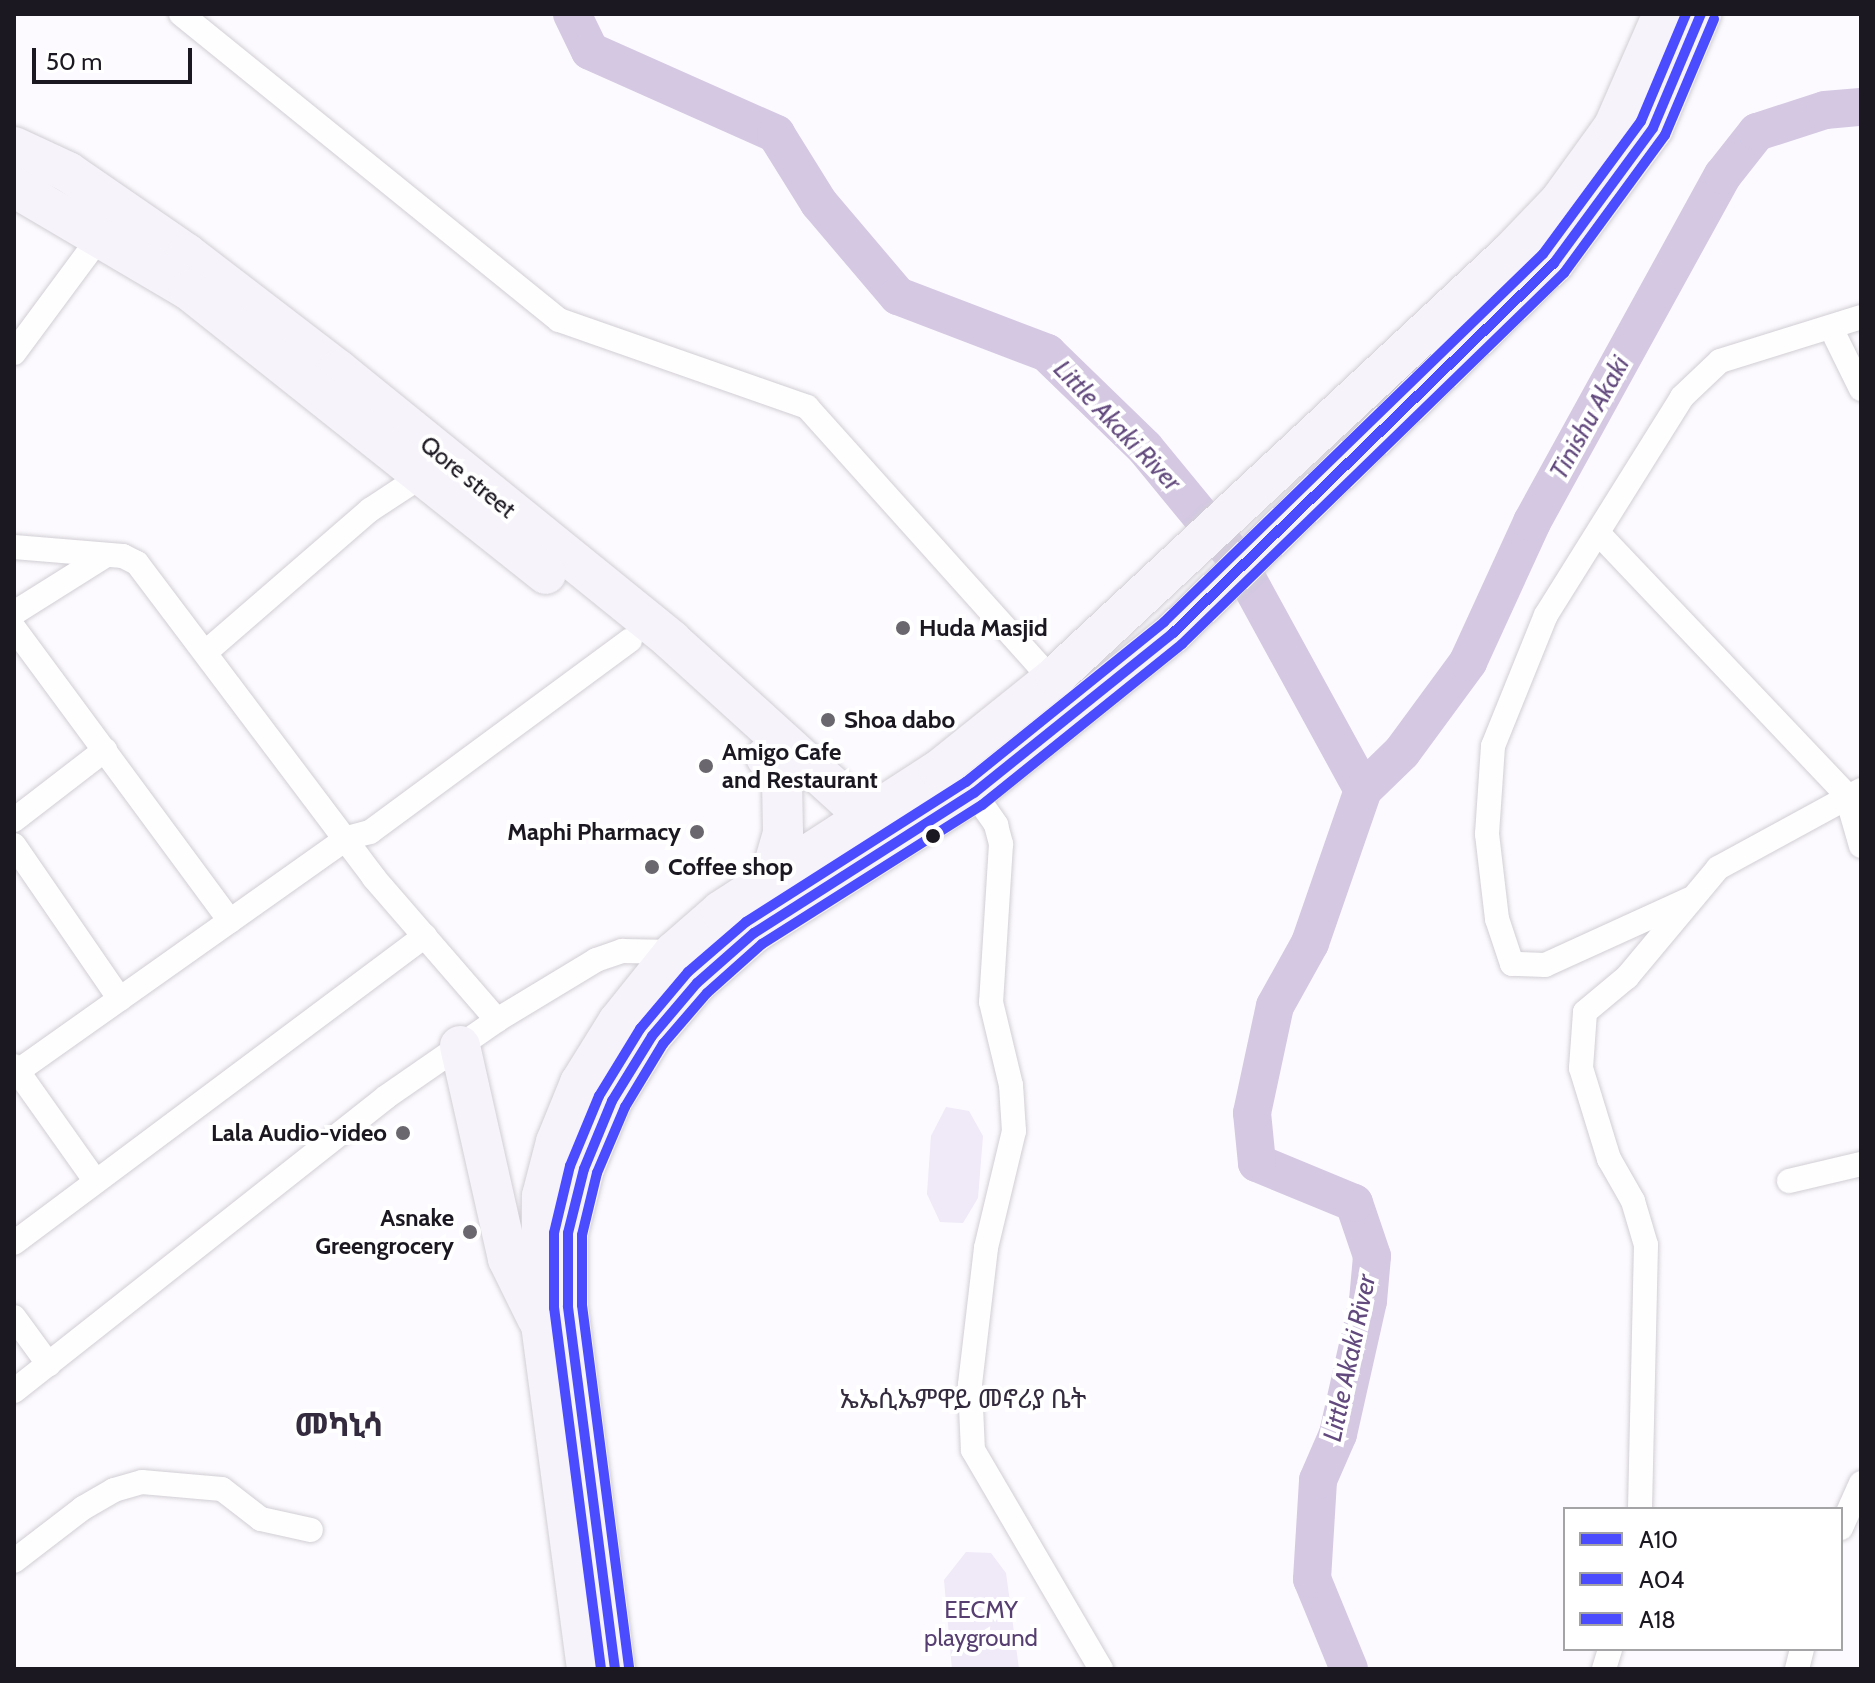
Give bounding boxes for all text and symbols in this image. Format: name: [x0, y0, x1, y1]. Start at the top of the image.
scale bar: [36, 32, 196, 82]
text: 50 m: [46, 47, 102, 76]
water label: Tinishu Akaki: [1543, 351, 1637, 485]
water label: Little Akaki River: [1047, 354, 1187, 498]
street label: Qore street: [414, 430, 522, 524]
place label: Huda Masjid: [919, 614, 1048, 642]
marker: Huda Masjid: [894, 619, 912, 637]
place label: Shoa dabo: [844, 706, 955, 734]
marker: Shoa dabo: [819, 711, 837, 729]
place label: Amigo Cafe and Restaurant: [722, 738, 878, 794]
marker: Amigo Cafe and Restaurant: [697, 757, 715, 775]
place label: Maphi Pharmacy: [507, 818, 681, 846]
marker: Maphi Pharmacy: [688, 823, 706, 841]
unlabelled marker: [925, 828, 941, 844]
place label: Coffee shop: [668, 853, 793, 881]
marker: Coffee shop: [643, 858, 661, 876]
place label: Lala Audio-video: [211, 1119, 387, 1147]
marker: Lala Audio-video: [394, 1124, 412, 1142]
place label: Asnake Greengrocery: [315, 1204, 454, 1260]
marker: Asnake Greengrocery: [461, 1223, 479, 1241]
water label: Little Akaki River: [1317, 1272, 1383, 1444]
district label: ኤኤሲኤምዋይ መኖሪያ ቤት: [840, 1384, 1086, 1416]
district label: መካኒሳ: [295, 1406, 383, 1444]
legend: [1563, 1507, 1843, 1651]
text: A10: [1639, 1525, 1678, 1554]
text: A04: [1639, 1565, 1684, 1594]
park label: EECMY playground: [924, 1596, 1038, 1652]
text: A18: [1639, 1605, 1676, 1634]

